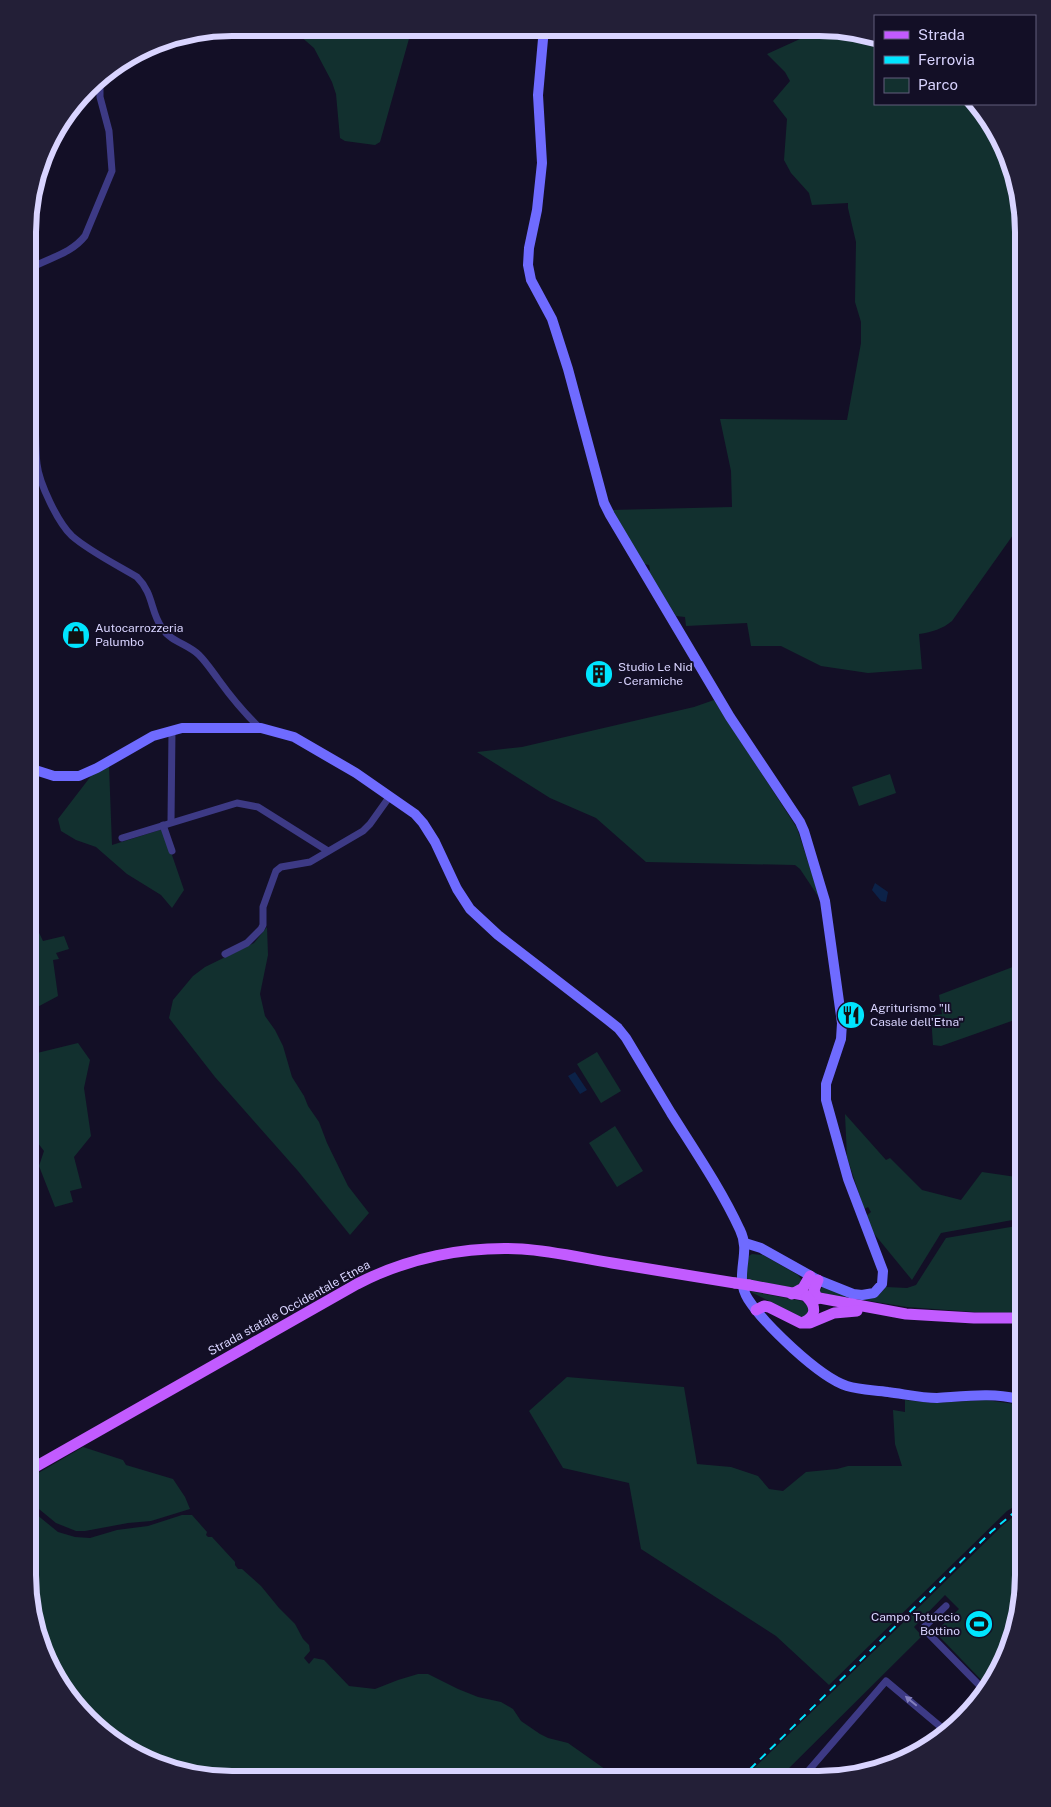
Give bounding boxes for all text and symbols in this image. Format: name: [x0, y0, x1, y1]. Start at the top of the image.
legend: [874, 15, 1036, 105]
text: Strada: [918, 26, 965, 43]
text: Ferrovia: [918, 51, 975, 68]
text: Parco: [918, 76, 958, 93]
shop icon: Autocarrozzeria Palumbo: [61, 620, 91, 650]
place label: Autocarrozzeria Palumbo: [95, 621, 183, 649]
building icon: Studio Le Nid - Ceramiche: [584, 659, 614, 689]
place label: Studio Le Nid - Ceramiche: [618, 660, 693, 688]
restaurant icon: Agriturismo "Il Casale dell'Etna": [836, 1000, 866, 1030]
place label: Agriturismo "Il Casale dell'Etna": [870, 1001, 964, 1029]
street label: Strada statale Occidentale Etnea: [206, 1258, 372, 1358]
sports icon: Campo Totuccio Bottino: [964, 1609, 994, 1639]
place label: Campo Totuccio Bottino: [871, 1610, 960, 1638]
one-way arrow: [904, 1696, 917, 1707]

